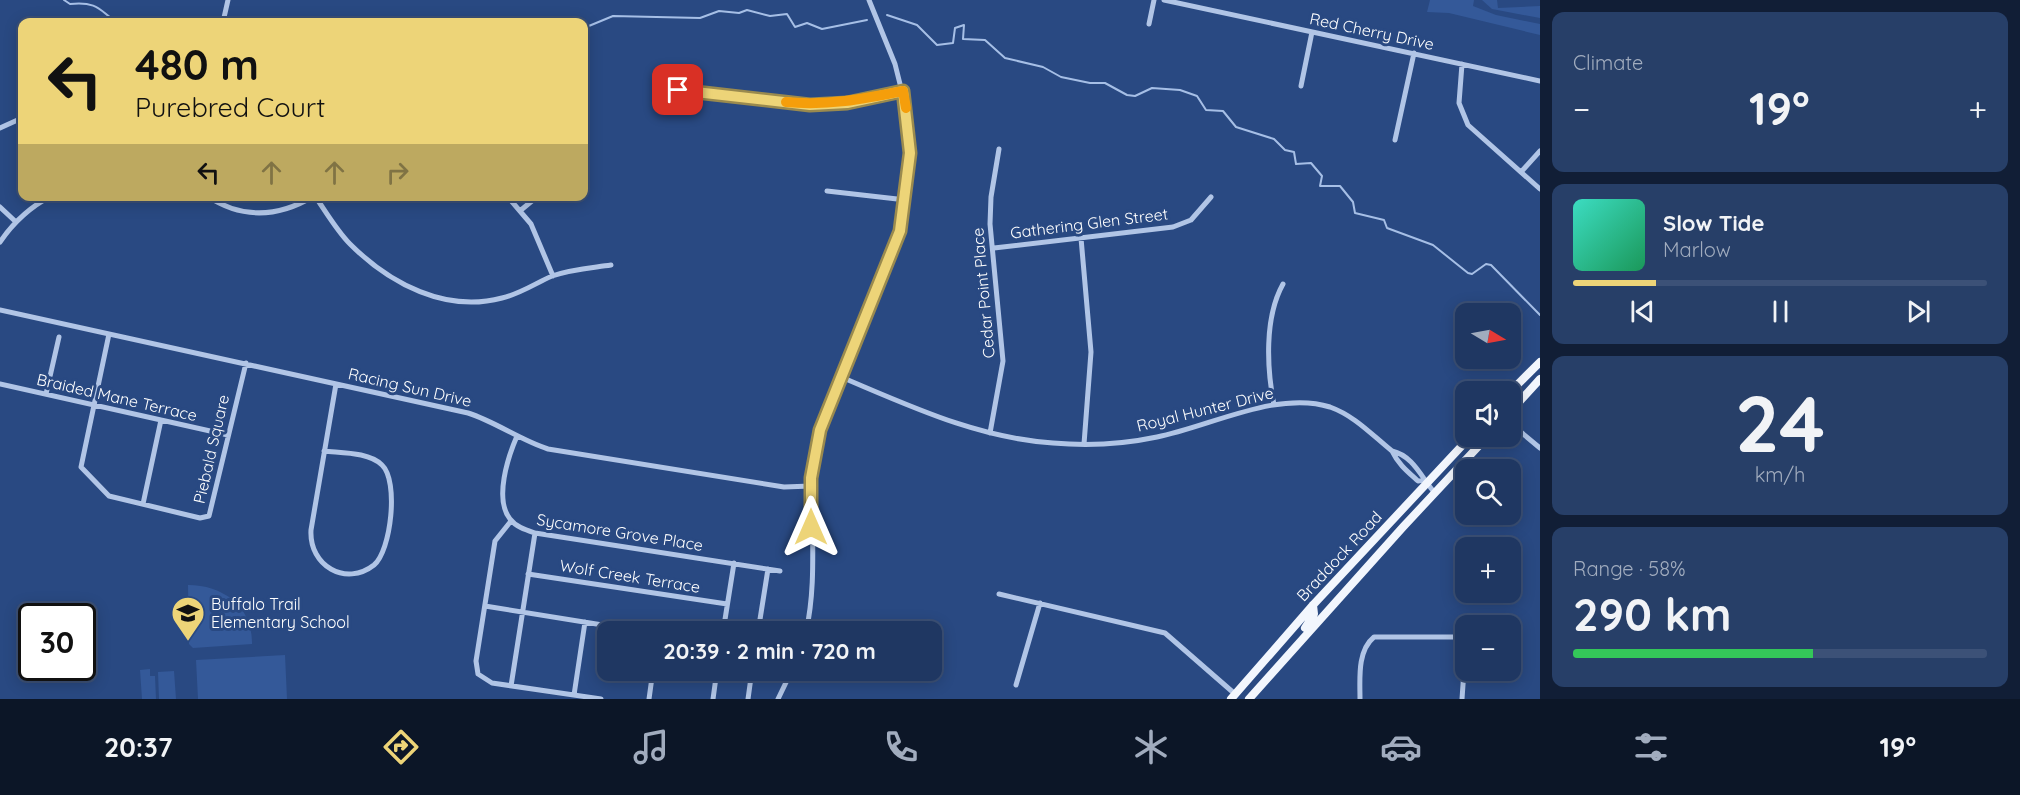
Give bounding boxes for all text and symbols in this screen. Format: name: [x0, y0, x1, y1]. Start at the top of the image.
street label: Red Cherry Drive: [1308, 8, 1436, 54]
text: 480 m: [135, 38, 259, 91]
icon: left: [36, 42, 114, 120]
text: Climate: [1573, 50, 1643, 75]
pin: [652, 64, 703, 115]
icon: arrive: [661, 73, 694, 106]
text: 19°: [1749, 80, 1810, 136]
text: −: [1573, 88, 1590, 129]
text: +: [1968, 88, 1987, 129]
text: Purebred Court: [135, 90, 325, 124]
icon: left: [192, 156, 225, 189]
icon: ahead: [255, 156, 288, 189]
icon: ahead: [318, 156, 351, 189]
icon: right: [381, 156, 414, 189]
street label: Gathering Glen Street: [1009, 203, 1169, 243]
text: Slow Tide: [1663, 209, 1764, 237]
street label: Cedar Point Place: [967, 227, 999, 359]
text: Marlow: [1663, 237, 1731, 262]
icon: previous: [1626, 295, 1659, 328]
icon: pause: [1764, 295, 1797, 328]
icon: next: [1902, 295, 1935, 328]
north arrow: [1455, 303, 1521, 369]
map controls: [1455, 303, 1521, 681]
street label: Racing Sun Drive: [346, 363, 474, 411]
street label: Braided Mane Terrace: [35, 369, 199, 425]
text: 24: [1735, 374, 1825, 472]
button: sound: [1455, 381, 1521, 447]
street label: Royal Hunter Drive: [1134, 382, 1276, 436]
street label: Piebald Square: [189, 393, 233, 505]
button: search: [1455, 459, 1521, 525]
text: km/h: [1755, 462, 1805, 487]
position arrow: [779, 495, 843, 559]
street label: Braddock Road: [1292, 507, 1386, 605]
street label: Sycamore Grove Place: [535, 509, 705, 555]
button: +: [1455, 537, 1521, 603]
street label: Wolf Creek Terrace: [558, 555, 702, 597]
text: Range · 58%: [1573, 556, 1686, 581]
text: 290 km: [1573, 586, 1732, 642]
place label: Buffalo Trail Elementary School: [211, 594, 350, 632]
school or university icon: Buffalo Trail Elementary School: [170, 595, 206, 642]
speed limit sign: 30: [18, 603, 96, 681]
button: −: [1455, 615, 1521, 681]
text: 20:39 · 2 min · 720 m: [663, 637, 876, 665]
icon: directions: [380, 726, 422, 768]
icon: music: [630, 726, 672, 768]
icon: phone: [880, 726, 922, 768]
icon: climate: [1130, 726, 1172, 768]
icon: car: [1380, 726, 1422, 768]
icon: filters: [1630, 726, 1672, 768]
text: 20:37: [104, 730, 173, 764]
text: 19°: [1880, 730, 1916, 764]

